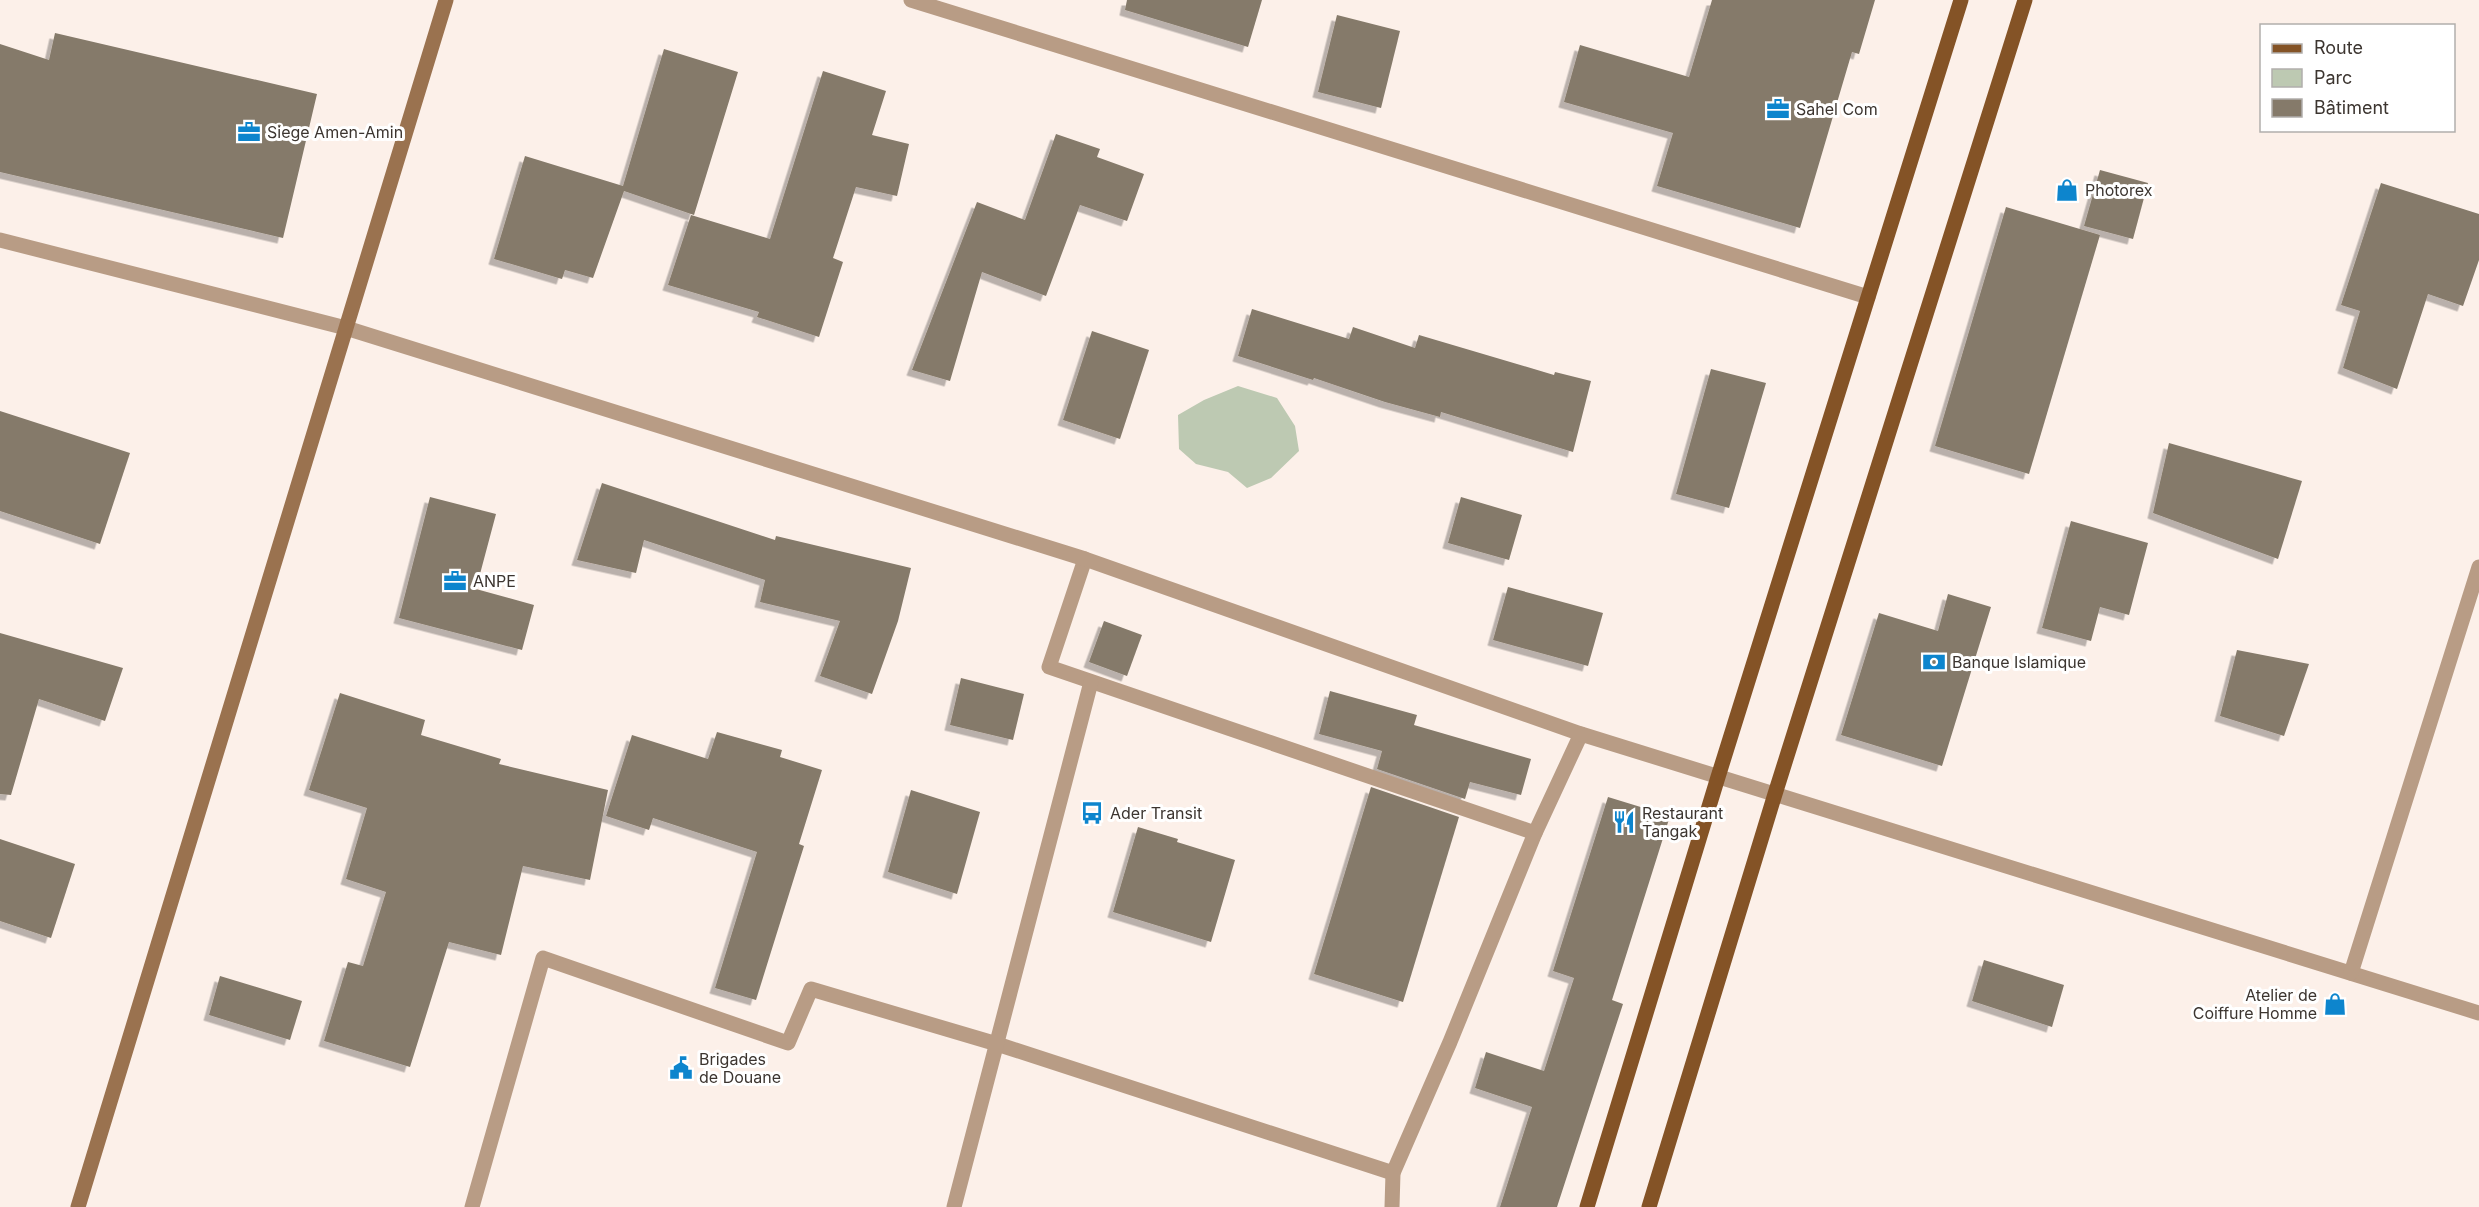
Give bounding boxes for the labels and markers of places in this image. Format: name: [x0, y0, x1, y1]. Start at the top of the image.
office icon: Sahel Com: [1765, 96, 1791, 122]
place label: Sahel Com: [1796, 99, 1878, 119]
office icon: Siege Amen-Amin: [236, 119, 262, 145]
place label: Siege Amen-Amin: [267, 122, 403, 142]
shop icon: Photorex: [2054, 177, 2080, 203]
place label: Photorex: [2085, 180, 2153, 200]
office icon: ANPE: [442, 568, 468, 594]
place label: ANPE: [473, 571, 516, 591]
bank icon: Banque Islamique: [1921, 649, 1947, 675]
place label: Banque Islamique: [1952, 652, 2086, 672]
bus stop icon: Ader Transit: [1079, 800, 1105, 826]
place label: Ader Transit: [1110, 803, 1202, 823]
place label: Restaurant Tangak: [1642, 803, 1723, 841]
restaurant icon: Restaurant Tangak: [1611, 809, 1637, 835]
place label: Atelier de Coiffure Homme: [2193, 985, 2317, 1023]
shop icon: Atelier de Coiffure Homme: [2322, 991, 2348, 1017]
place label: Brigades de Douane: [699, 1049, 781, 1087]
public building icon: Brigades de Douane: [668, 1055, 694, 1081]

